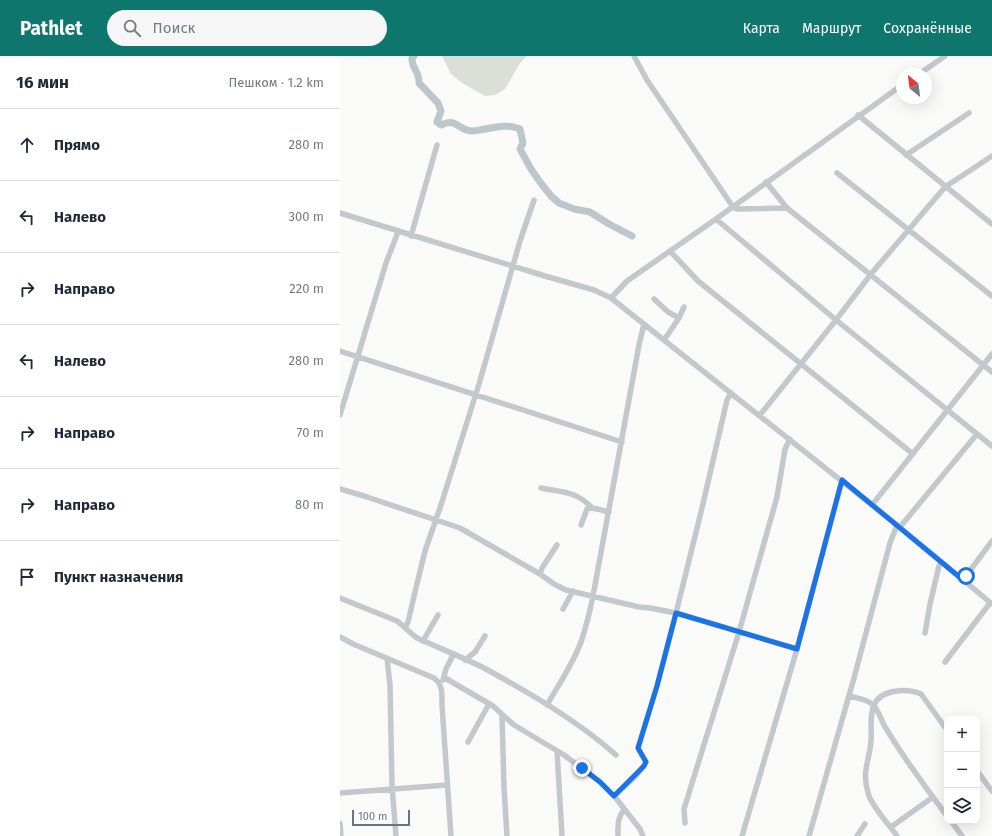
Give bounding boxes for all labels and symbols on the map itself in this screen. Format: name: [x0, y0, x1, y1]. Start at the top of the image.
north arrow: [896, 68, 932, 104]
route start: [957, 567, 975, 585]
route end: [573, 759, 591, 777]
scale bar: [352, 808, 410, 827]

